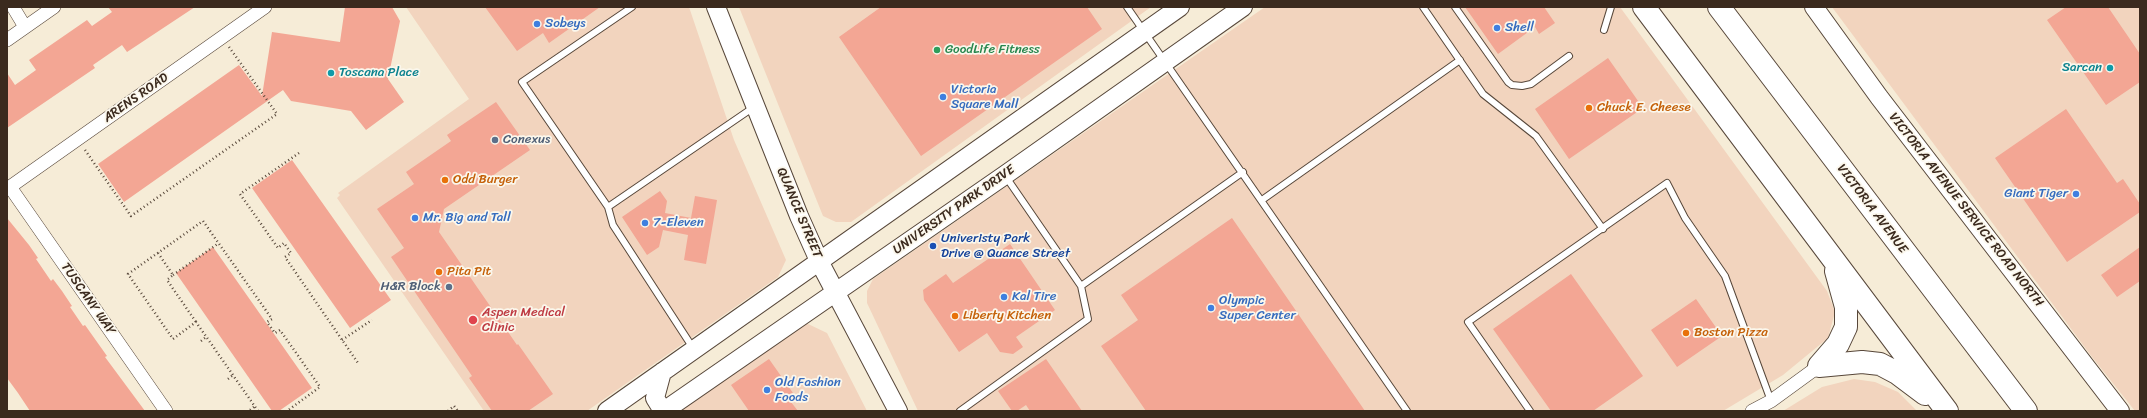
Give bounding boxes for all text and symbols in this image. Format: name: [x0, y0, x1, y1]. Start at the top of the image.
place label: Sobeys: [545, 16, 586, 32]
marker: Sobeys: [532, 19, 542, 29]
place label: Shell: [1505, 20, 1534, 36]
marker: Shell: [1492, 23, 1502, 33]
place label: GoodLife Fitness: [945, 42, 1040, 58]
marker: GoodLife Fitness: [932, 45, 942, 55]
place label: Sarcan: [2062, 60, 2102, 76]
marker: Sarcan: [2105, 63, 2115, 73]
place label: Toscana Place: [339, 65, 419, 81]
marker: Toscana Place: [326, 68, 336, 78]
street label: ARENS ROAD: [101, 70, 171, 126]
place label: Victoria Square Mall: [951, 82, 1019, 113]
marker: Victoria Square Mall: [938, 92, 948, 102]
place label: Chuck E. Cheese: [1597, 100, 1691, 116]
marker: Chuck E. Cheese: [1584, 103, 1594, 113]
street label: VICTORIA AVENUE SERVICE ROAD NORTH: [1885, 110, 2047, 310]
place label: Conexus: [503, 132, 550, 148]
marker: Conexus: [490, 135, 500, 145]
street label: VICTORIA AVENUE: [1833, 161, 1911, 257]
street label: UNIVERSITY PARK DRIVE: [890, 162, 1018, 258]
street label: QUANCE STREET: [773, 165, 825, 261]
place label: Odd Burger: [453, 172, 518, 188]
marker: Odd Burger: [440, 175, 450, 185]
place label: Giant Tiger: [2004, 186, 2068, 202]
marker: Giant Tiger: [2071, 189, 2081, 199]
place label: Mr. Big and Tall: [423, 210, 511, 226]
marker: Mr. Big and Tall: [410, 213, 420, 223]
place label: 7-Eleven: [653, 215, 704, 231]
marker: 7-Eleven: [640, 218, 650, 228]
place label: Univeristy Park Drive @ Quance Street: [941, 231, 1070, 262]
marker: Univeristy Park Drive @ Quance Street: [928, 241, 938, 251]
street label: TUSCANY WAY: [57, 260, 119, 338]
place label: Pita Pit: [447, 264, 491, 280]
marker: Pita Pit: [434, 267, 444, 277]
place label: H&R Block: [380, 279, 441, 295]
marker: H&R Block: [444, 282, 454, 292]
place label: Kal Tire: [1012, 289, 1056, 305]
marker: Kal Tire: [999, 292, 1009, 302]
place label: Olympic Super Center: [1219, 293, 1296, 324]
marker: Olympic Super Center: [1206, 303, 1216, 313]
place label: Aspen Medical Clinic: [482, 305, 565, 336]
place label: Liberty Kitchen: [963, 308, 1051, 324]
marker: Liberty Kitchen: [950, 311, 960, 321]
marker: Aspen Medical Clinic: [467, 314, 479, 326]
place label: Boston Pizza: [1694, 325, 1768, 341]
marker: Boston Pizza: [1681, 328, 1691, 338]
place label: Old Fashion Foods: [775, 375, 841, 406]
marker: Old Fashion Foods: [762, 385, 772, 395]

